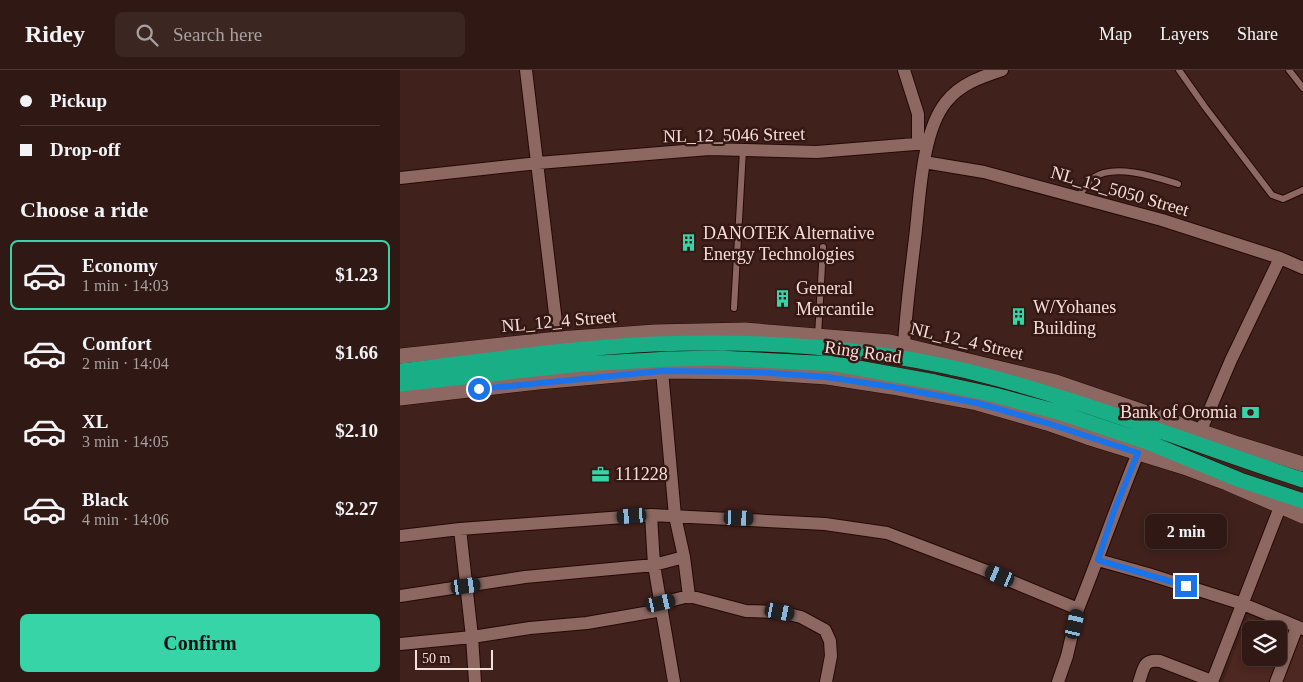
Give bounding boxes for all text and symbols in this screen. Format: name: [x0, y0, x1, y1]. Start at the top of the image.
search box: [115, 12, 465, 57]
text: Ridey: [25, 21, 85, 47]
icon: search: [133, 21, 161, 49]
text: Search here: [173, 24, 262, 45]
text: Map: [1099, 24, 1132, 44]
text: Layers: [1160, 24, 1209, 44]
text: Share: [1237, 24, 1278, 44]
text: Pickup: [50, 90, 107, 111]
street label: NL_12_5046 Street: [663, 124, 805, 146]
text: Drop-off: [50, 139, 120, 160]
street label: NL_12_5050 Street: [1049, 162, 1191, 220]
text: Choose a ride: [20, 197, 148, 222]
place label: DANOTEK Alternative Energy Technologies: [703, 223, 874, 264]
building icon: DANOTEK Alternative Energy Technologies: [679, 233, 699, 253]
icon: car: [22, 253, 67, 298]
text: Economy: [82, 255, 158, 276]
text: $1.23: [335, 264, 378, 285]
text: 1 min · 14:03: [82, 277, 169, 294]
place label: General Mercantile: [796, 278, 874, 319]
building icon: General Mercantile: [772, 288, 792, 308]
place label: W/Yohanes Building: [1033, 297, 1116, 338]
street label: NL_12_4 Street: [501, 306, 617, 336]
building icon: W/Yohanes Building: [1009, 307, 1029, 327]
street label: NL_12_4 Street: [908, 318, 1026, 364]
icon: car: [22, 331, 67, 376]
text: Comfort: [82, 333, 152, 354]
street label: Ring Road: [823, 337, 903, 367]
text: $1.66: [335, 342, 378, 363]
text: 2 min · 14:04: [82, 355, 169, 372]
route start: [468, 378, 490, 400]
place label: Bank of Oromia: [1120, 402, 1237, 422]
bank icon: Bank of Oromia: [1241, 402, 1261, 422]
icon: car: [22, 409, 67, 454]
text: XL: [82, 411, 108, 432]
text: $2.10: [335, 420, 378, 441]
text: 3 min · 14:05: [82, 433, 169, 450]
office icon: 111228: [591, 464, 611, 484]
place label: 111228: [615, 464, 668, 484]
icon: car: [22, 487, 67, 532]
text: Black: [82, 489, 128, 510]
text: $2.27: [335, 498, 378, 519]
car: [616, 507, 647, 525]
car: [723, 510, 754, 526]
text: 4 min · 14:06: [82, 511, 169, 528]
callout: 2 min: [1145, 514, 1227, 548]
text: 2 min: [1167, 523, 1205, 540]
car: [983, 563, 1016, 589]
route end: [1175, 575, 1197, 597]
car: [450, 576, 481, 596]
car: [644, 592, 677, 614]
car: [763, 602, 796, 622]
car: [1064, 608, 1085, 640]
button: Confirm: [20, 614, 380, 672]
map controls: [1242, 621, 1287, 666]
button: layers: [1242, 621, 1287, 666]
scale bar: [415, 647, 492, 670]
text: 50 m: [422, 651, 450, 666]

